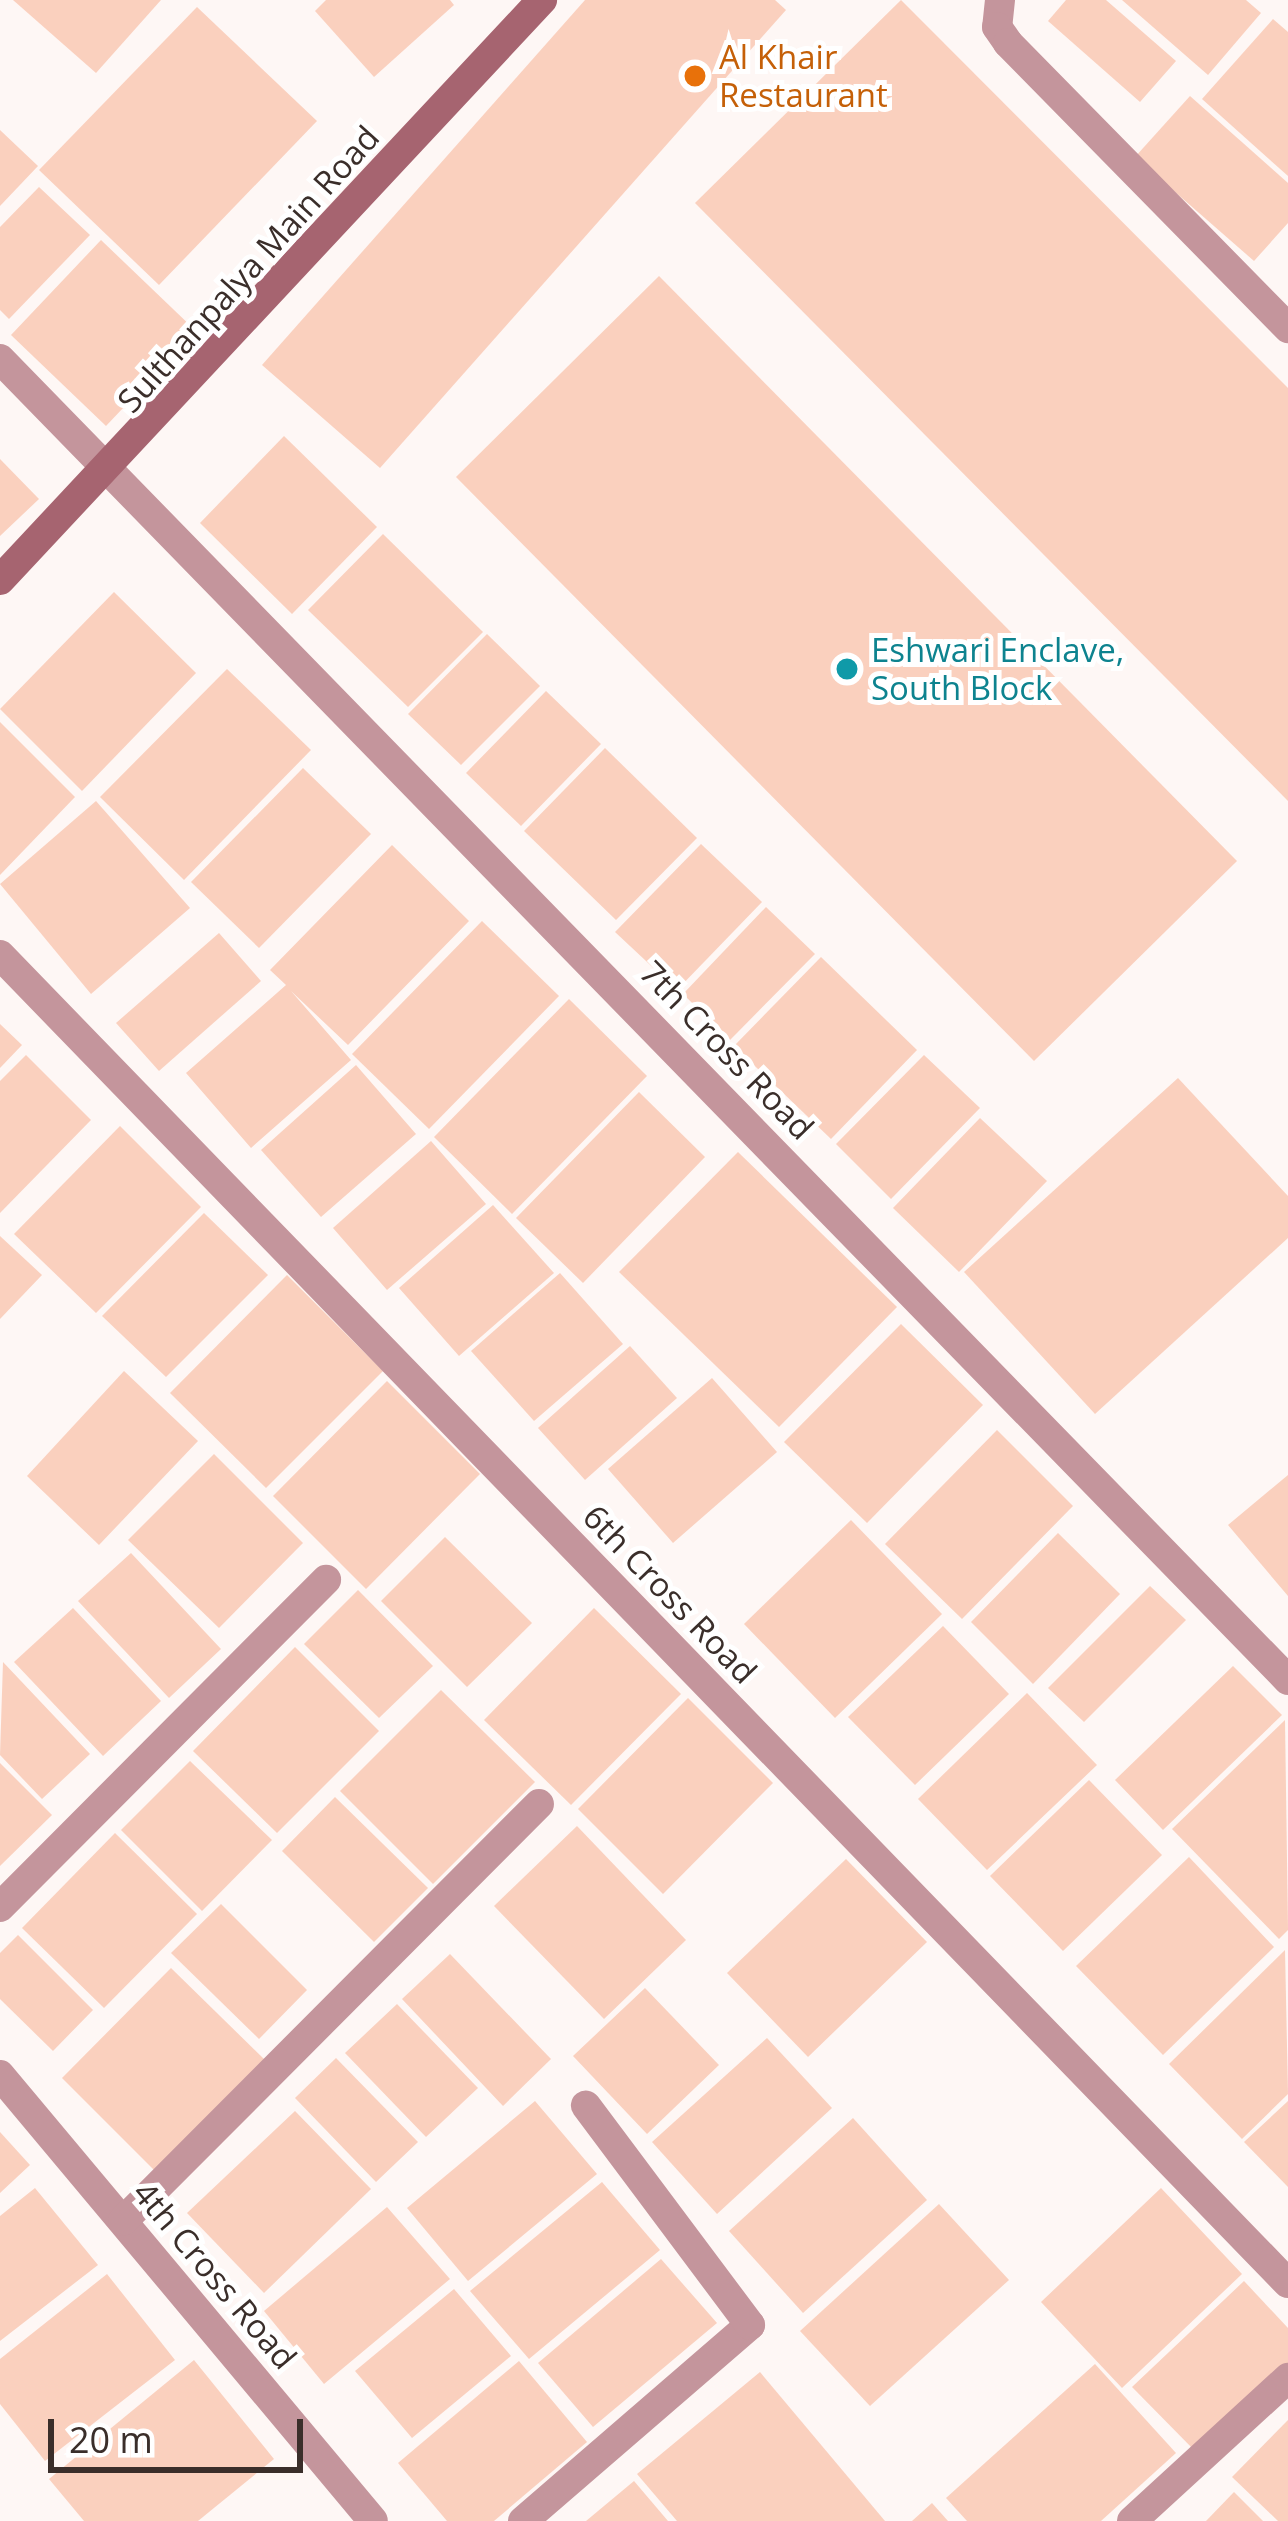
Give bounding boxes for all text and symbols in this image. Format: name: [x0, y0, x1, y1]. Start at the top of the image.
place label: Al Khair Restaurant: [719, 37, 888, 115]
marker: Al Khair Restaurant: [682, 63, 708, 89]
street label: Sulthanpalya Main Road: [109, 118, 387, 420]
place label: Eshwari Enclave, South Block: [871, 630, 1124, 708]
marker: Eshwari Enclave, South Block: [834, 656, 860, 682]
street label: 7th Cross Road: [632, 953, 822, 1147]
street label: 6th Cross Road: [575, 1497, 765, 1691]
street label: 4th Cross Road: [125, 2173, 305, 2377]
scale bar: [54, 2395, 309, 2469]
text: 20 m: [69, 2415, 153, 2464]

